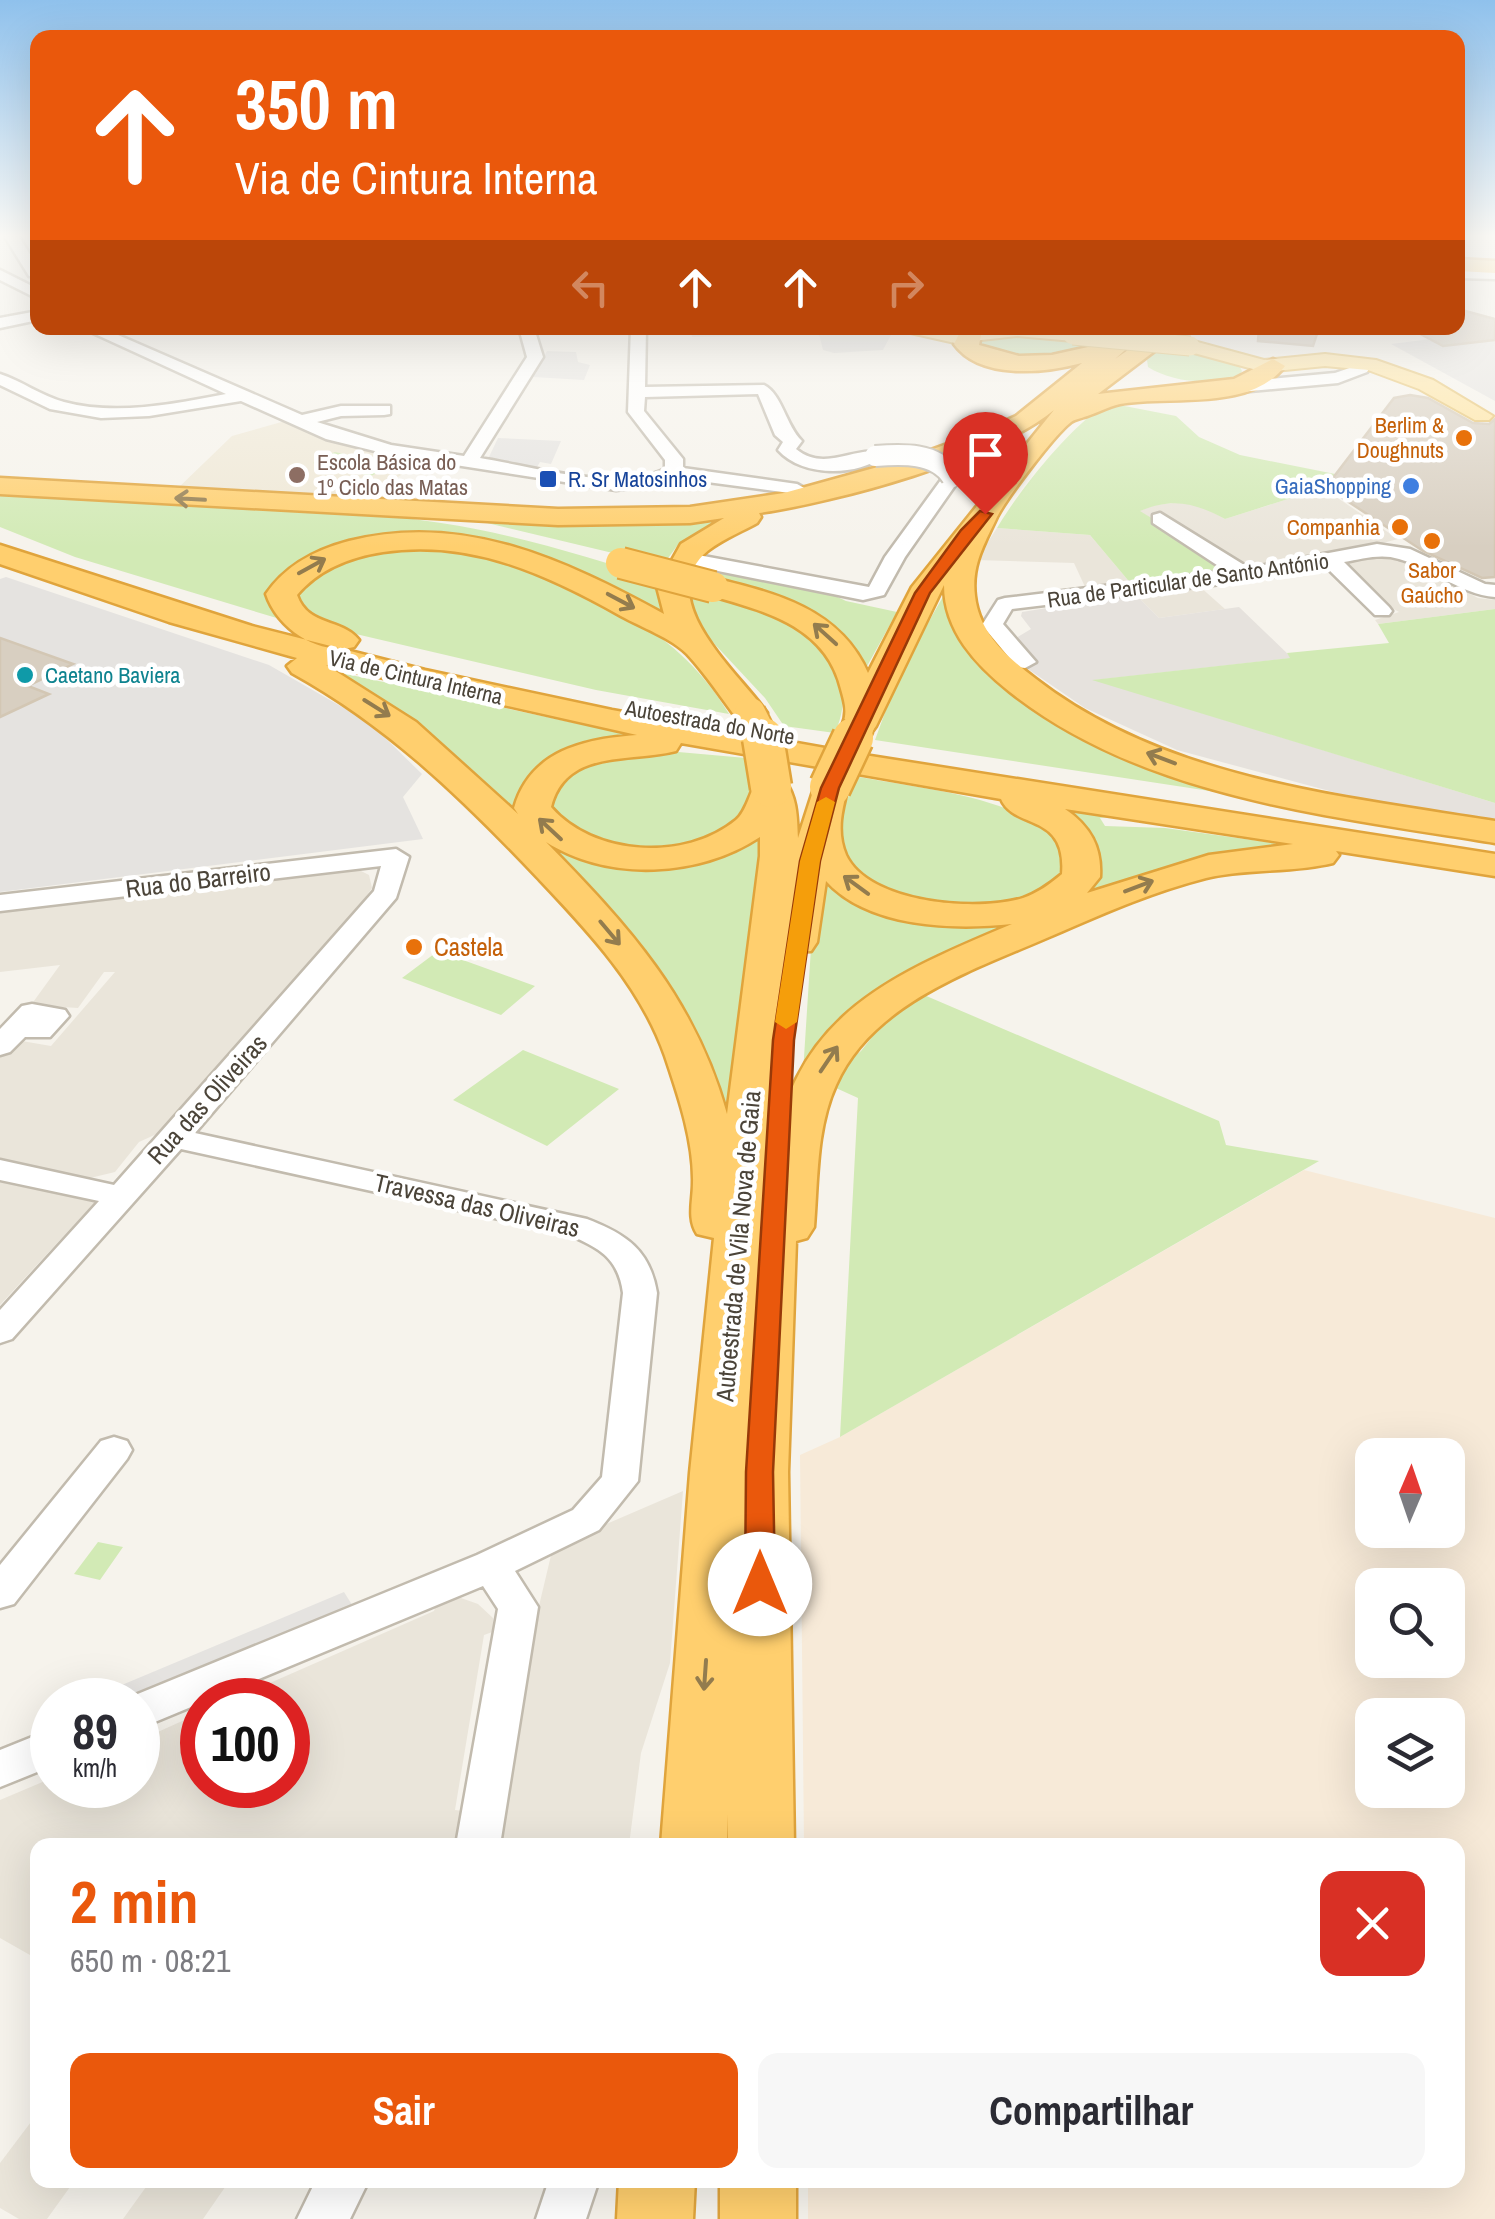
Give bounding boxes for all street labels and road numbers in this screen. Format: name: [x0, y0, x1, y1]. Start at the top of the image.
street label: Rua de Particular de Santo António: [1045, 545, 1331, 615]
street label: Via de Cintura Interna: [326, 642, 506, 712]
street label: Autoestrada do Norte: [622, 692, 797, 752]
street label: Rua do Barreiro: [124, 854, 272, 906]
street label: Rua das Oliveiras: [139, 1027, 275, 1171]
street label: Autoestrada de Vila Nova de Gaia: [707, 1089, 769, 1404]
street label: Travessa das Oliveiras: [371, 1165, 583, 1245]

